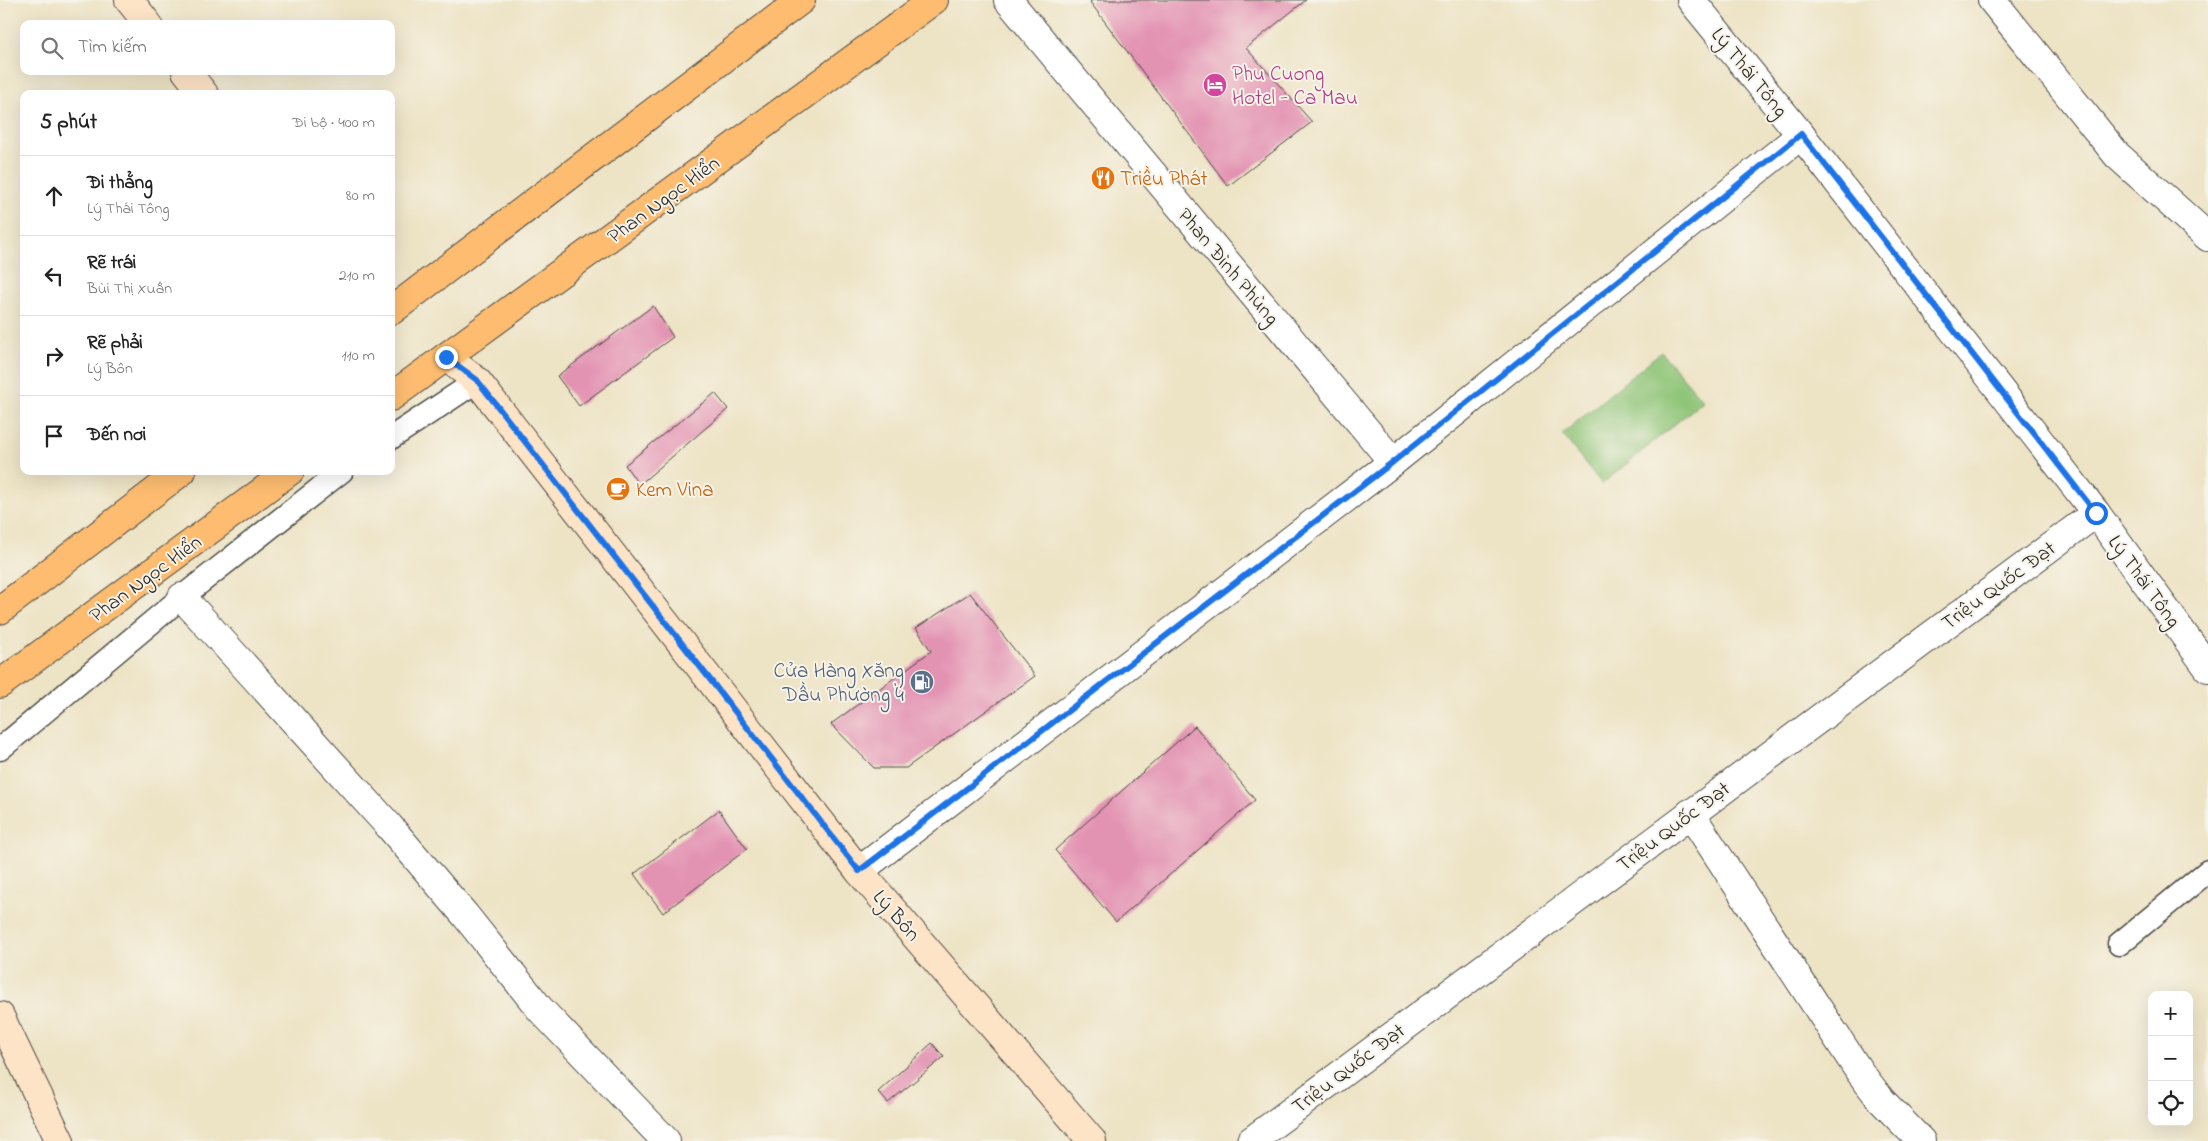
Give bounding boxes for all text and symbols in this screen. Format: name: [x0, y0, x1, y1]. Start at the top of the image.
search box: [20, 20, 395, 75]
street label: Lý Thái Tông: [1701, 22, 1794, 126]
icon: search: [38, 34, 66, 62]
text: Tìm kiếm: [78, 34, 147, 61]
place label: Phu Cuong Hotel - Ca Mau: [1232, 60, 1358, 114]
hotel icon: Phu Cuong Hotel - Ca Mau: [1202, 72, 1228, 98]
text: 5 phút: [40, 108, 97, 138]
text: Đi bộ · 400 m: [292, 111, 375, 135]
street label: Phan Ngọc Hiển: [602, 149, 728, 253]
restaurant icon: Triều Phát: [1090, 165, 1116, 191]
place label: Triều Phát: [1120, 165, 1208, 195]
text: Đi thẳng: [87, 170, 153, 197]
icon: ahead: [40, 182, 68, 210]
text: 80 m: [346, 184, 375, 208]
text: Lý Thái Tông: [87, 197, 170, 221]
street label: Phan Đình Phùng: [1168, 202, 1286, 334]
text: Rẽ trái: [87, 250, 136, 277]
icon: left: [40, 262, 68, 290]
text: 210 m: [339, 264, 375, 288]
text: Bùi Thị Xuân: [87, 277, 172, 301]
text: Rẽ phải: [87, 330, 143, 357]
icon: right: [40, 342, 68, 370]
text: 110 m: [341, 344, 375, 368]
route end: [435, 346, 458, 369]
text: Lý Bôn: [87, 357, 133, 381]
icon: arrive: [40, 422, 68, 450]
text: Đến nơi: [87, 422, 146, 449]
cafe icon: Kem Vina: [605, 476, 631, 502]
place label: Kem Vina: [636, 476, 714, 506]
route start: [2085, 502, 2108, 525]
street label: Phan Ngọc Hiển: [84, 528, 210, 632]
street label: Lý Thái Tông: [2098, 530, 2187, 636]
street label: Triệu Quốc Đạt: [1936, 535, 2063, 638]
place label: Cửa Hàng Xăng Dầu Phường 4: [774, 657, 904, 713]
fuel station icon: Cửa Hàng Xăng Dầu Phường 4: [909, 669, 935, 695]
street label: Triệu Quốc Đạt: [1611, 775, 1737, 880]
street label: Lý Bôn: [863, 884, 927, 950]
map controls: [2148, 991, 2193, 1126]
button: +: [2148, 991, 2193, 1036]
street label: Triệu Quốc Đạt: [1286, 1017, 1412, 1122]
button: −: [2148, 1036, 2193, 1081]
button: locate: [2148, 1081, 2193, 1126]

